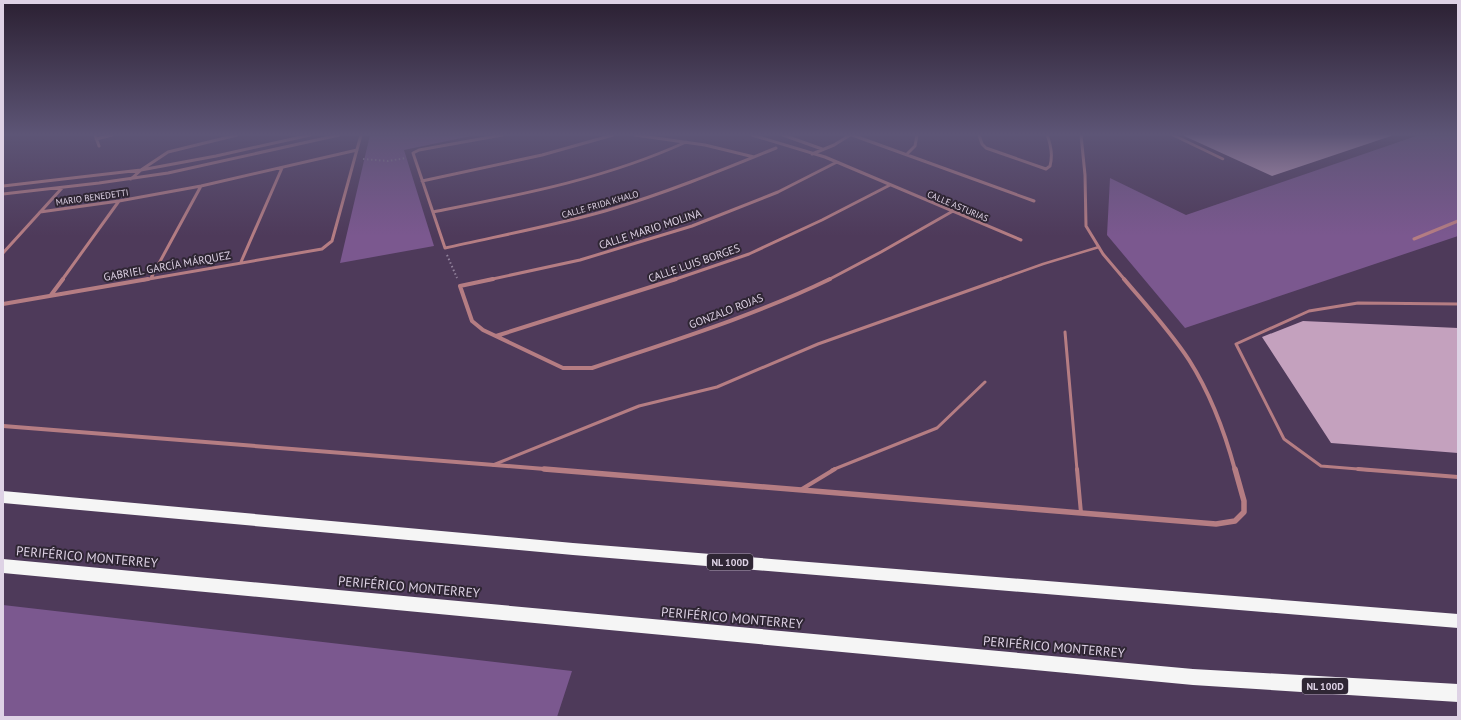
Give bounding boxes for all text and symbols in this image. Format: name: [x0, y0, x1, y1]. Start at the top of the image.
street label: MARIO BENEDETTI: [55, 186, 129, 208]
street label: CALLE FRIDA KHALO: [560, 188, 640, 220]
street label: CALLE ASTURIAS: [926, 188, 990, 224]
street label: CALLE MARIO MOLINA: [597, 206, 704, 252]
street label: CALLE LUIS BORGES: [646, 241, 742, 285]
street label: GABRIEL GARCÍA MÁRQUEZ: [102, 248, 232, 284]
street label: GONZALO ROJAS: [687, 290, 765, 332]
street label: PERIFÉRICO MONTERREY: [15, 542, 159, 572]
road number: NL 100D: [707, 554, 753, 570]
street label: PERIFÉRICO MONTERREY: [337, 572, 481, 602]
street label: PERIFÉRICO MONTERREY: [660, 603, 804, 633]
street label: PERIFÉRICO MONTERREY: [982, 632, 1126, 662]
road number: NL 100D: [1302, 678, 1348, 694]

